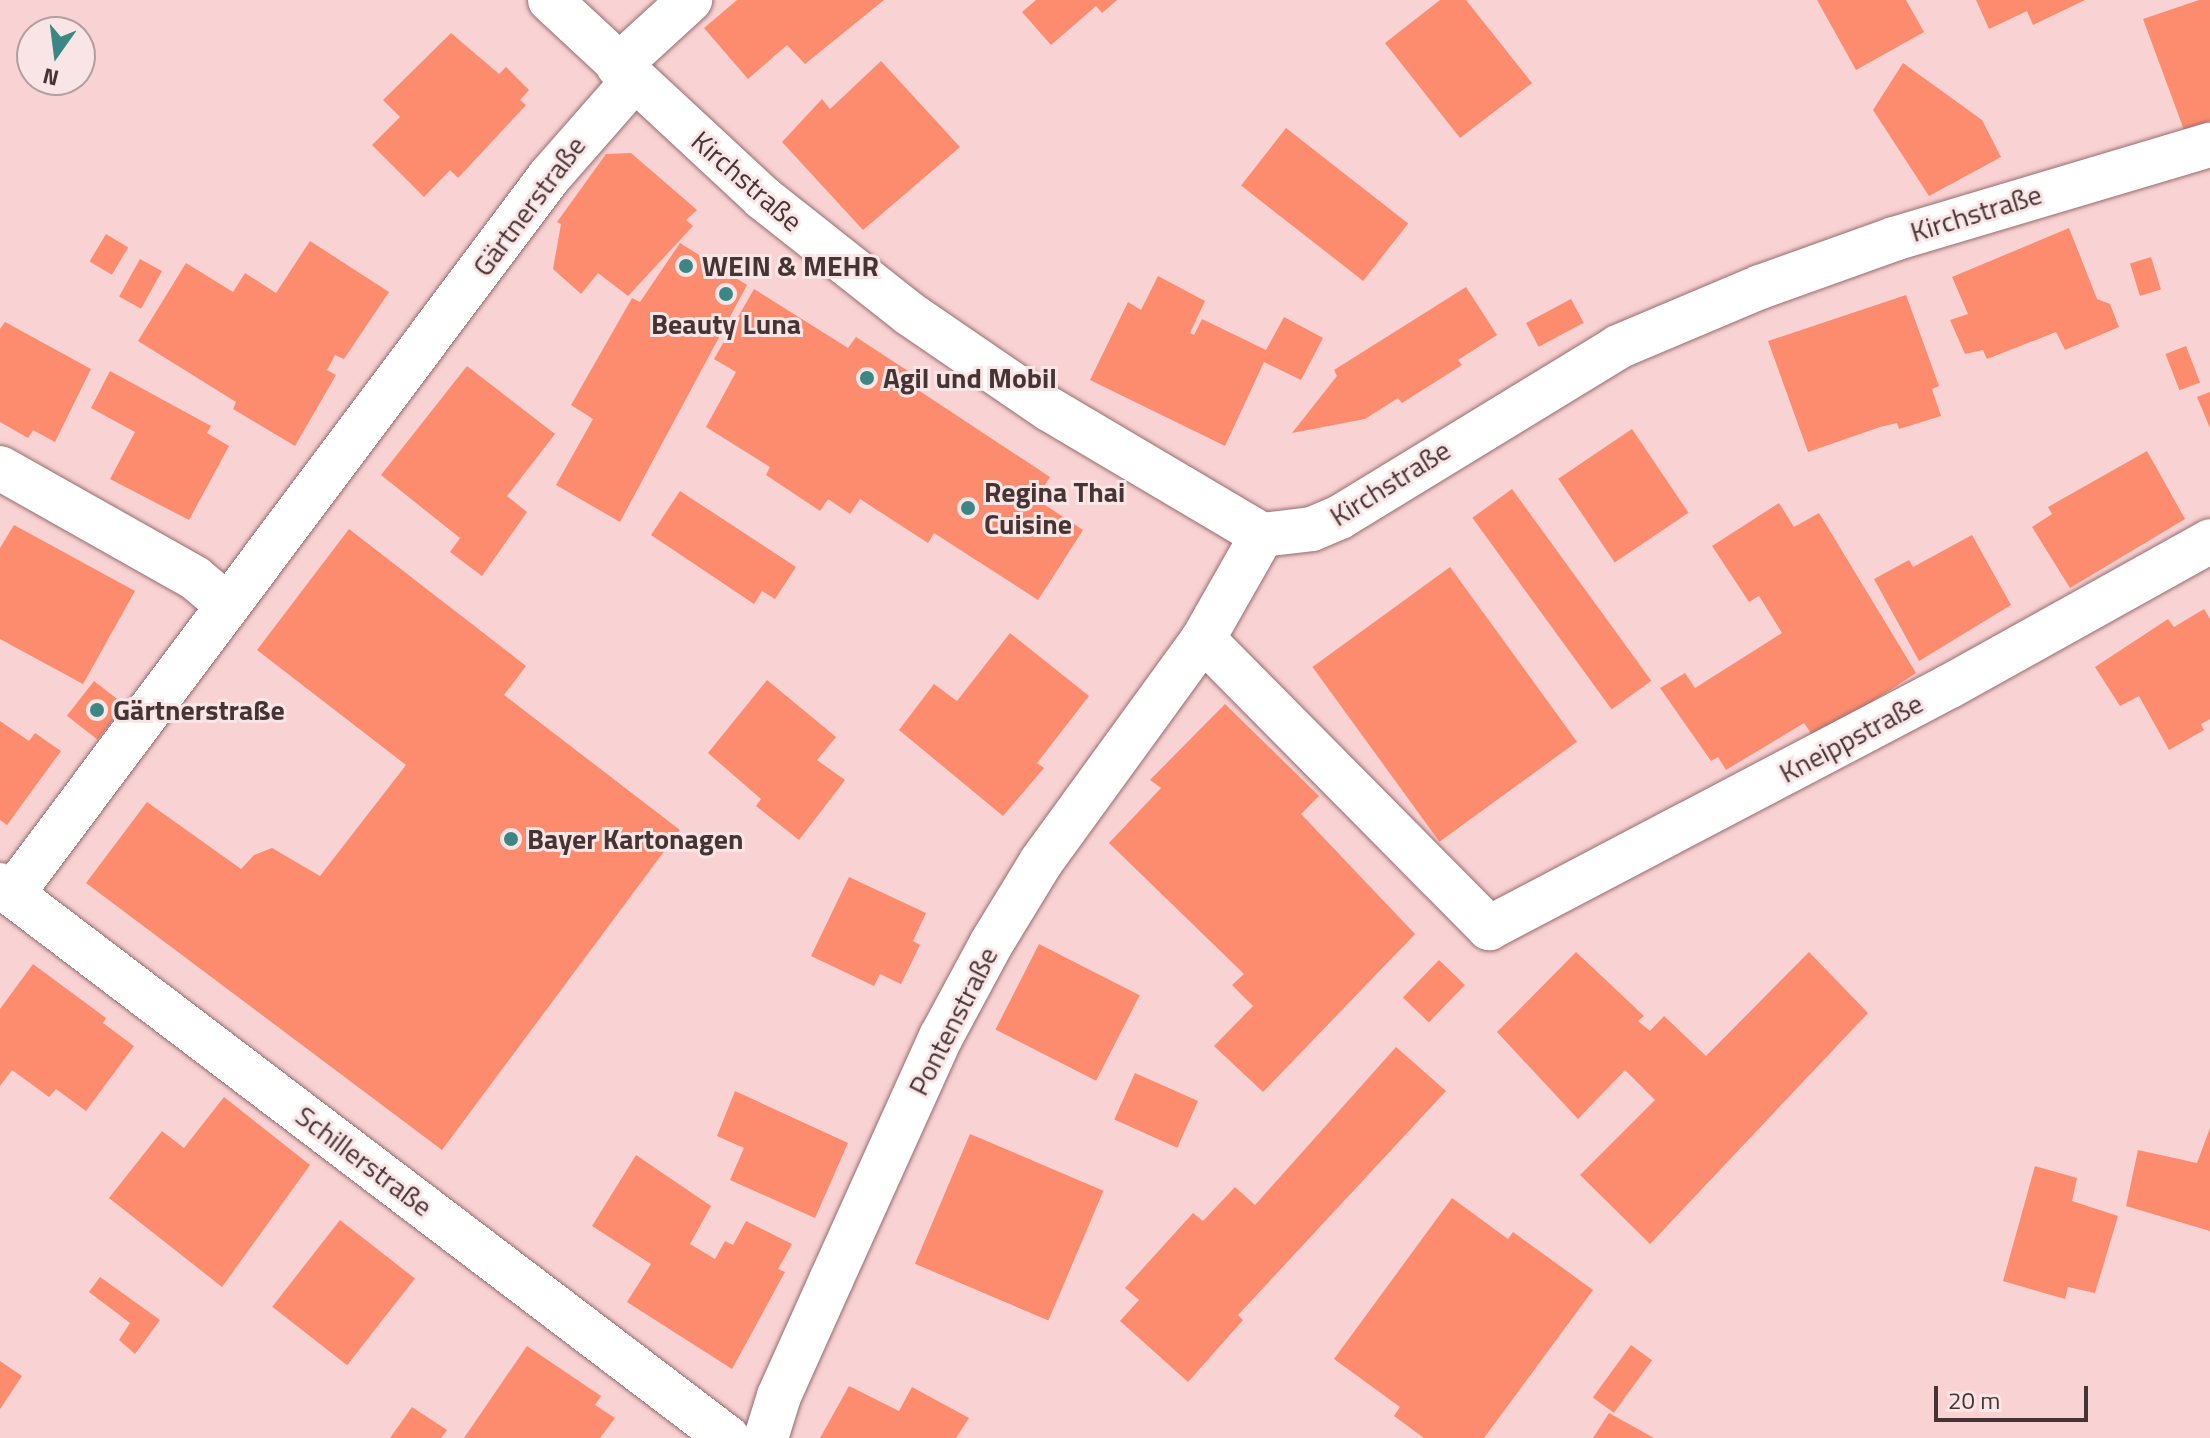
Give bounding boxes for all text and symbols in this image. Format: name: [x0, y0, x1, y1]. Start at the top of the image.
north arrow: [16, 16, 96, 96]
text: N: [39, 59, 62, 96]
street label: Kirchstraße: [685, 124, 809, 238]
street label: Gärtnerstraße: [466, 129, 592, 283]
street label: Kirchstraße: [1906, 177, 2046, 249]
place label: WEIN & MEHR: [702, 249, 879, 283]
marker: WEIN & MEHR: [677, 257, 695, 275]
marker: Beauty Luna: [717, 285, 735, 303]
place label: Beauty Luna: [651, 307, 801, 341]
place label: Agil und Mobil: [883, 361, 1057, 395]
marker: Agil und Mobil: [858, 369, 876, 387]
street label: Kirchstraße: [1324, 433, 1456, 533]
place label: Regina Thai Cuisine: [984, 475, 1125, 541]
marker: Regina Thai Cuisine: [959, 499, 977, 517]
street label: Kneippstraße: [1774, 686, 1928, 790]
place label: Gärtnerstraße: [113, 693, 285, 727]
marker: Gärtnerstraße: [88, 701, 106, 719]
place label: Bayer Kartonagen: [527, 822, 744, 856]
marker: Bayer Kartonagen: [502, 830, 520, 848]
street label: Pontenstraße: [901, 941, 1005, 1101]
street label: Schillerstraße: [289, 1099, 439, 1223]
scale bar: [1938, 1370, 2092, 1420]
text: 20 m: [1948, 1382, 2000, 1418]

